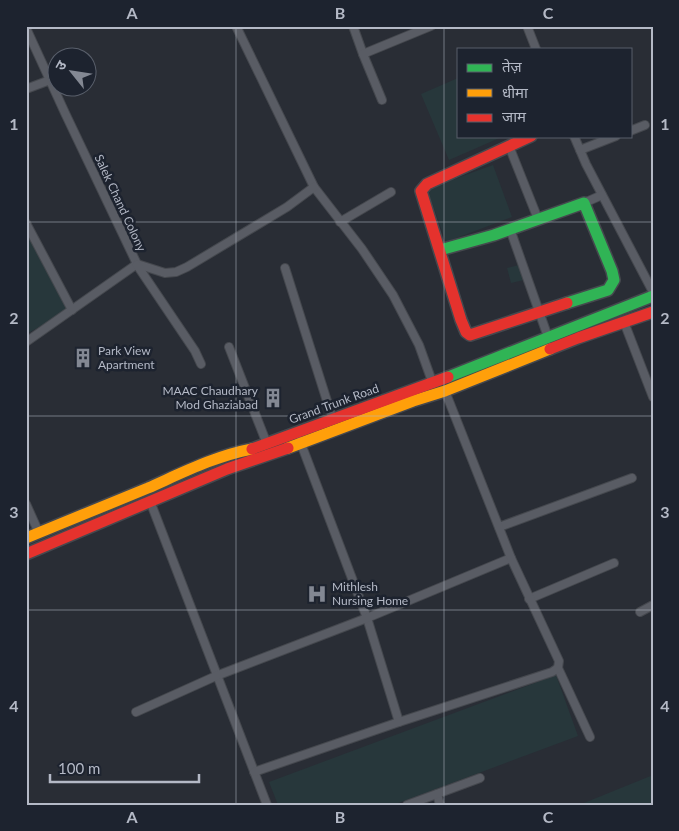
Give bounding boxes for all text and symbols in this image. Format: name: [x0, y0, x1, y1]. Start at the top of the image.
text: A: [125, 3, 138, 22]
text: B: [335, 3, 345, 22]
text: C: [543, 3, 554, 22]
north arrow: [48, 48, 98, 98]
legend: [457, 48, 632, 138]
text: उ: [51, 57, 70, 73]
text: तेज़: [502, 57, 523, 75]
text: धीमा: [502, 83, 529, 101]
text: जाम: [502, 107, 527, 125]
text: 1: [9, 114, 19, 133]
text: 1: [660, 114, 670, 133]
street label: Salek Chand Colony: [91, 152, 150, 254]
text: 2: [9, 308, 19, 327]
text: 2: [660, 308, 670, 327]
place label: Park View Apartment: [98, 343, 155, 372]
building icon: Park View Apartment: [72, 347, 94, 369]
street label: Grand Trunk Road: [287, 380, 381, 427]
place label: MAAC Chaudhary Mod Ghaziabad: [162, 383, 259, 412]
building icon: MAAC Chaudhary Mod Ghaziabad: [262, 387, 284, 409]
text: 3: [9, 502, 19, 521]
text: 3: [660, 502, 670, 521]
place label: Mithlesh Nursing Home: [332, 579, 408, 608]
hospital icon: Mithlesh Nursing Home: [306, 583, 328, 605]
text: 4: [9, 696, 19, 715]
text: 4: [660, 696, 670, 715]
scale bar: [50, 751, 199, 783]
text: 100 m: [58, 759, 100, 777]
text: A: [125, 807, 138, 826]
text: B: [335, 807, 345, 826]
text: C: [543, 807, 554, 826]

